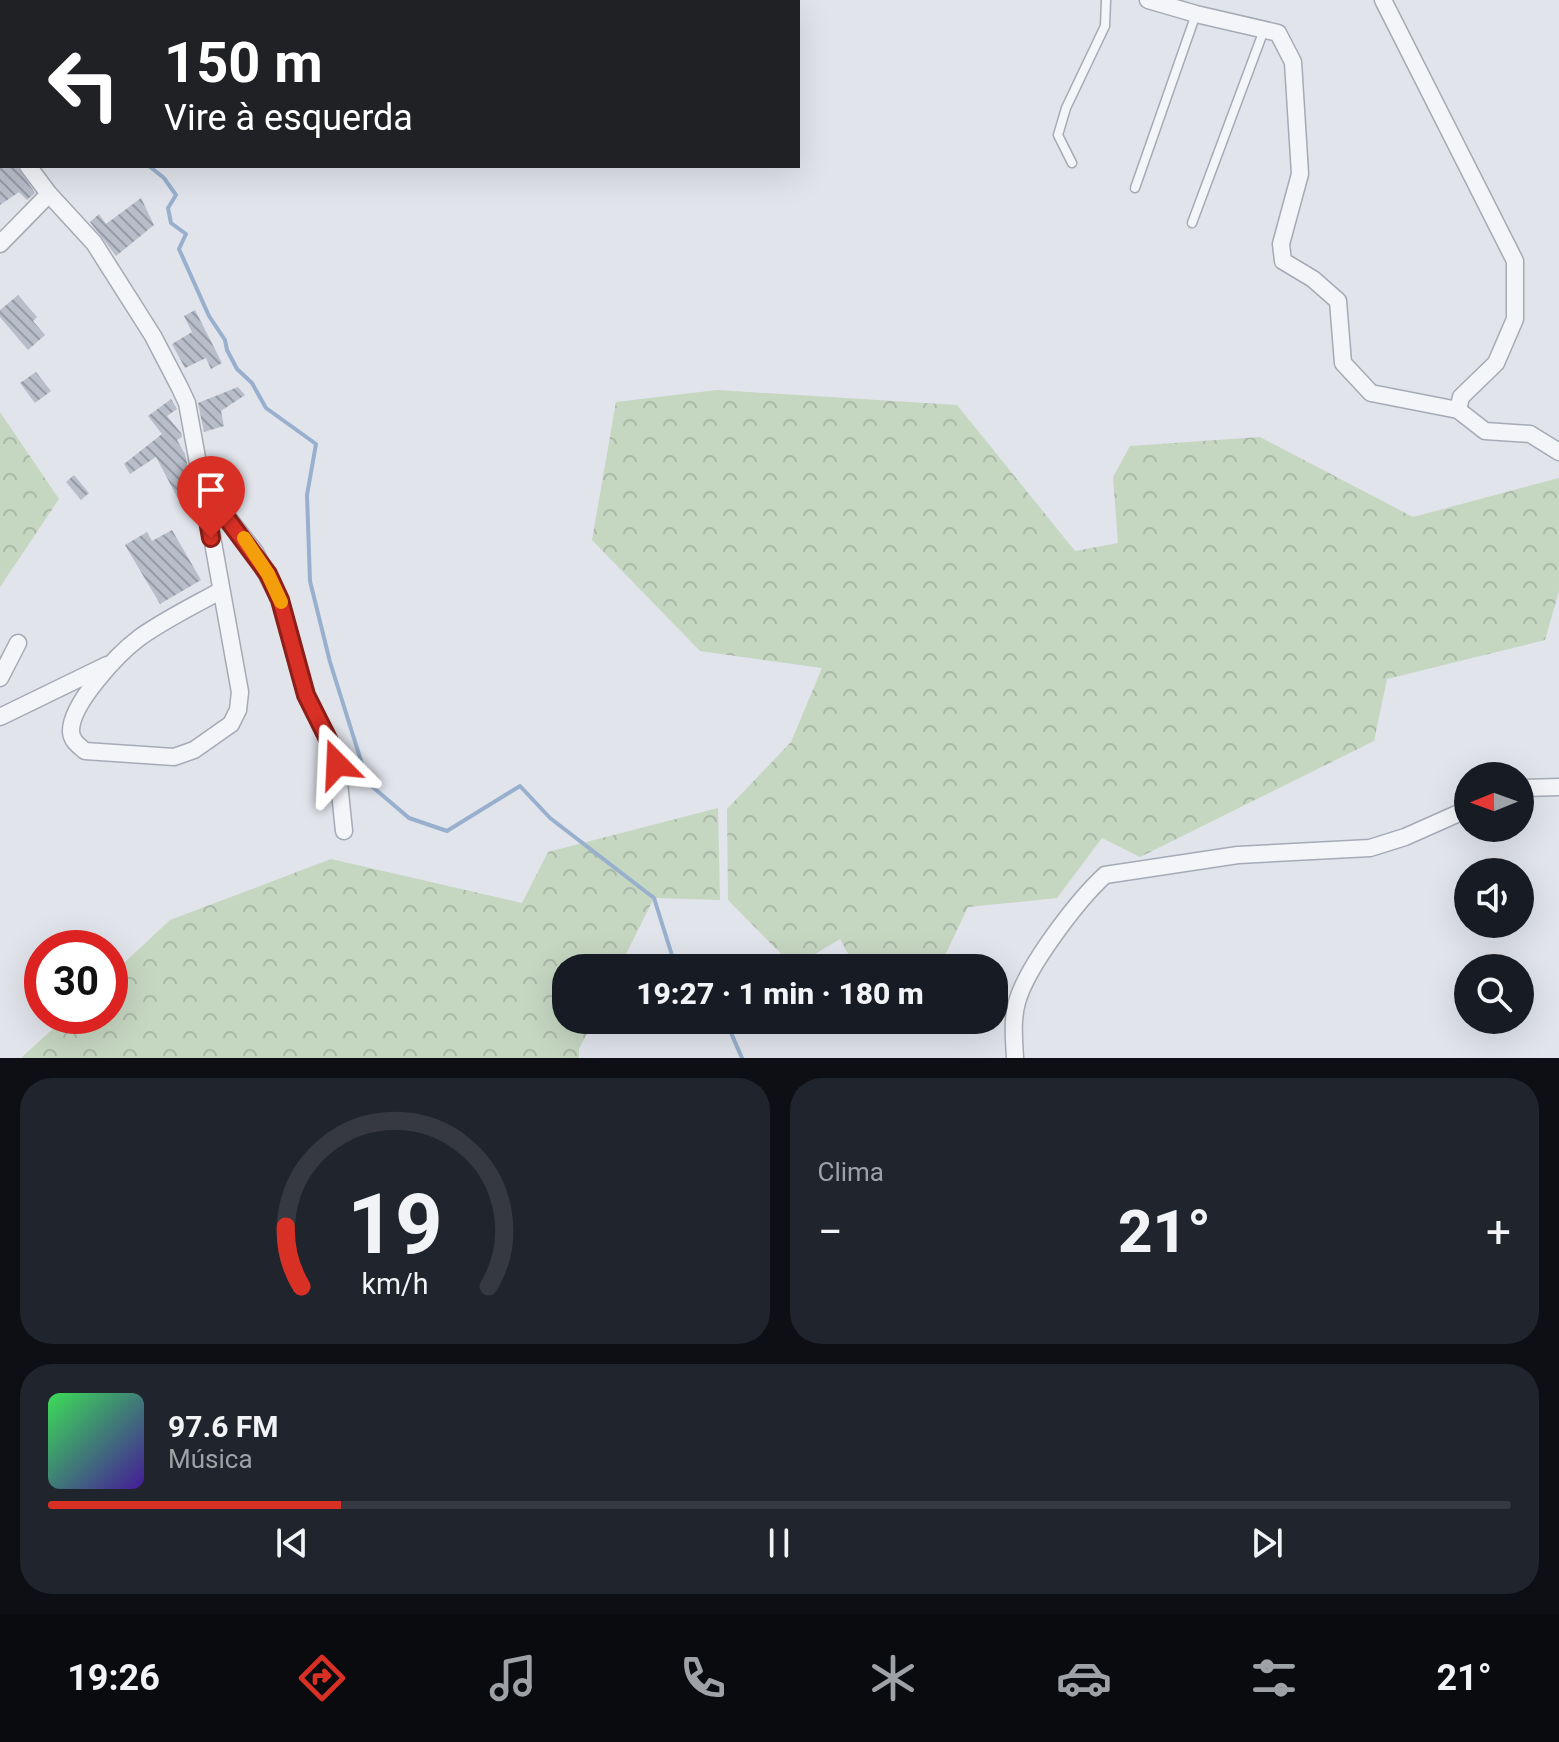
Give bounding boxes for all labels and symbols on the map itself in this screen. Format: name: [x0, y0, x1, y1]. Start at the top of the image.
pin: [177, 456, 245, 538]
position arrow: [295, 722, 379, 806]
north arrow: [1454, 762, 1534, 842]
speed limit sign: 30: [24, 930, 128, 1034]

